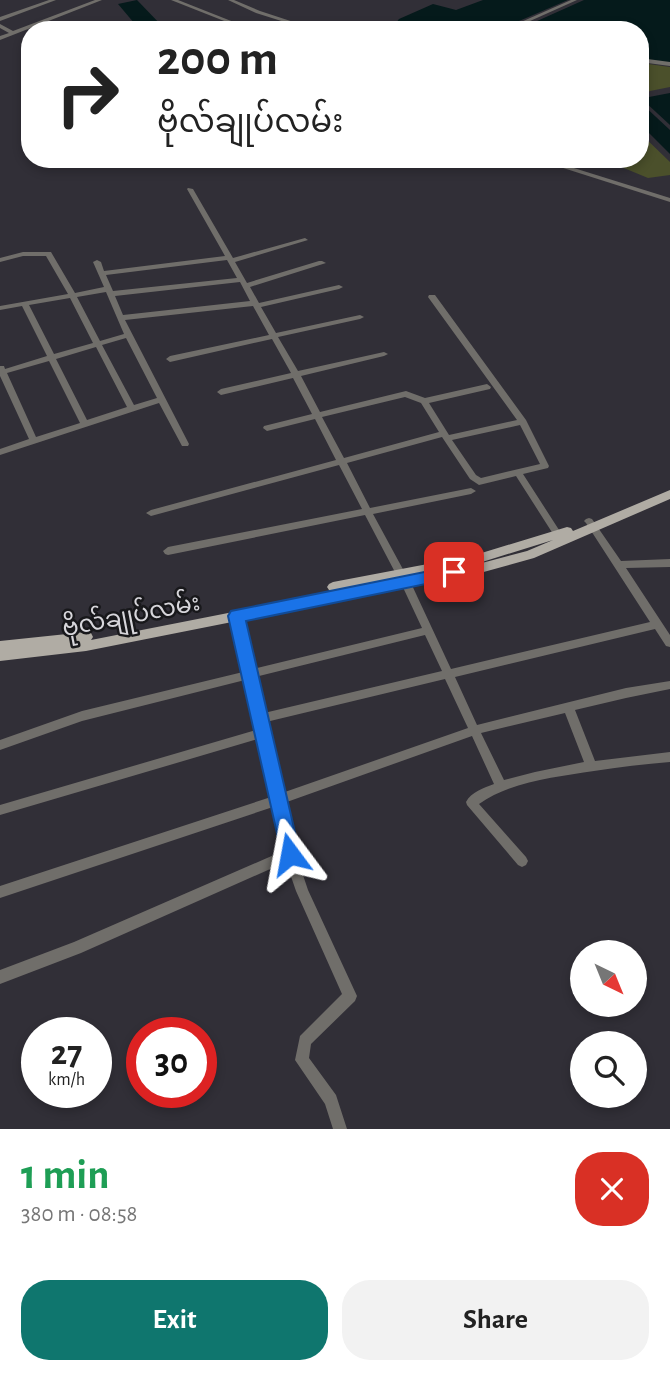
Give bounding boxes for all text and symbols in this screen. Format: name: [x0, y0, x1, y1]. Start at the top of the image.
text: 200 m: [157, 35, 278, 84]
icon: right: [42, 49, 133, 140]
text: ဗိုလ်ချုပ်လမ်း: [157, 106, 343, 138]
pin: [424, 542, 484, 602]
icon: arrive: [435, 553, 473, 591]
street label: ဗိုလ်ချုပ်လမ်း: [59, 586, 203, 647]
position arrow: [253, 817, 327, 891]
north arrow: [570, 940, 648, 1017]
map controls: [570, 940, 647, 1108]
speed limit sign: 30: [126, 1017, 217, 1108]
button: search: [570, 1031, 647, 1108]
text: 27: [51, 1036, 82, 1071]
text: km/h: [48, 1071, 85, 1089]
button: close: [575, 1152, 649, 1226]
text: 1 min: [21, 1154, 110, 1196]
text: 380 m · 08:58: [21, 1203, 137, 1226]
button: Exit: [21, 1280, 328, 1360]
button: Share: [342, 1280, 649, 1360]

